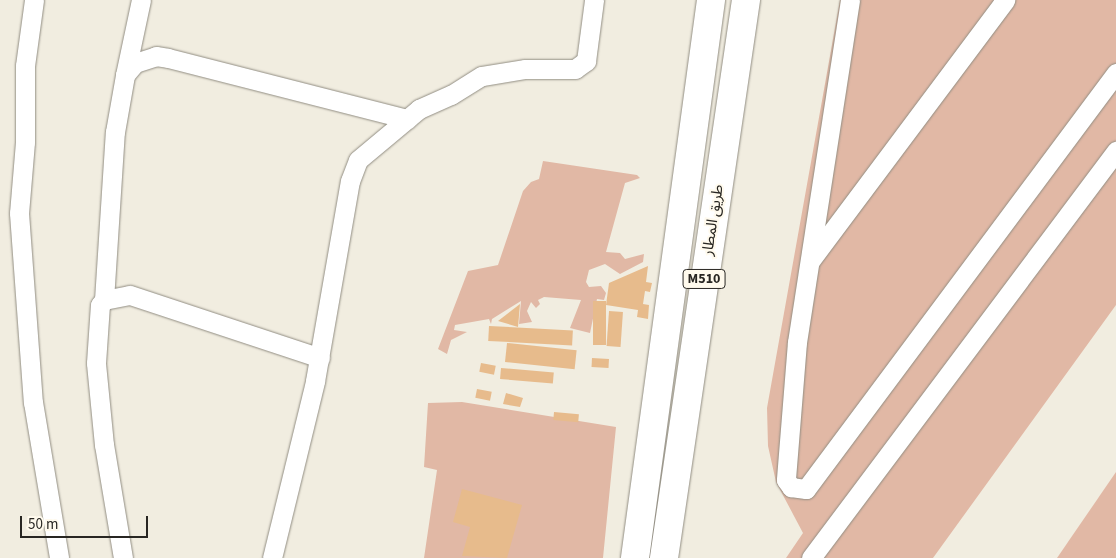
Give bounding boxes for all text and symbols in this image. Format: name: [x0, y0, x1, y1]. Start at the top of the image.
street label: طريق المطار: [698, 183, 728, 257]
road number: M510: [682, 268, 726, 290]
scale bar: [22, 506, 150, 538]
text: 50 m: [28, 514, 58, 535]

